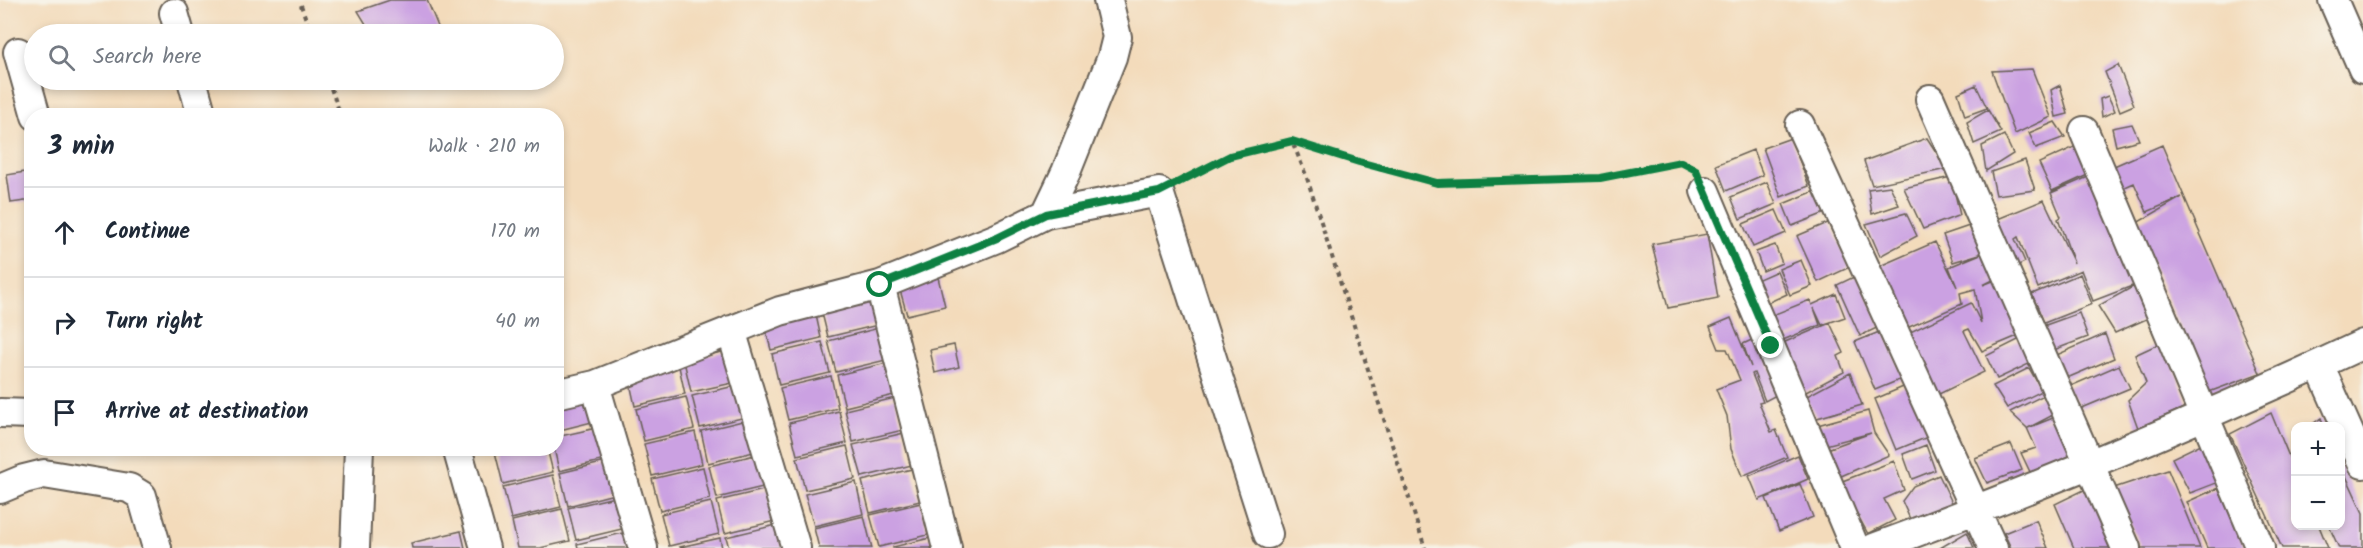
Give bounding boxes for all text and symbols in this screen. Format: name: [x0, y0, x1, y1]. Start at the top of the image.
search box: [24, 24, 564, 90]
text: Search here: [93, 40, 201, 75]
icon: search: [45, 41, 78, 74]
text: 3 min: [48, 126, 115, 168]
text: Walk · 210 m: [428, 131, 540, 163]
text: Continue: [105, 215, 190, 250]
icon: ahead: [48, 216, 81, 249]
text: 170 m: [491, 216, 540, 248]
route start: [866, 271, 892, 297]
text: Turn right: [105, 305, 203, 340]
icon: right: [48, 306, 81, 339]
text: 40 m: [495, 306, 540, 338]
route end: [1757, 332, 1783, 358]
text: Arrive at destination: [105, 395, 308, 430]
icon: arrive: [48, 396, 81, 429]
map controls: [2291, 422, 2345, 530]
button: +: [2291, 422, 2345, 476]
button: −: [2291, 476, 2345, 530]

